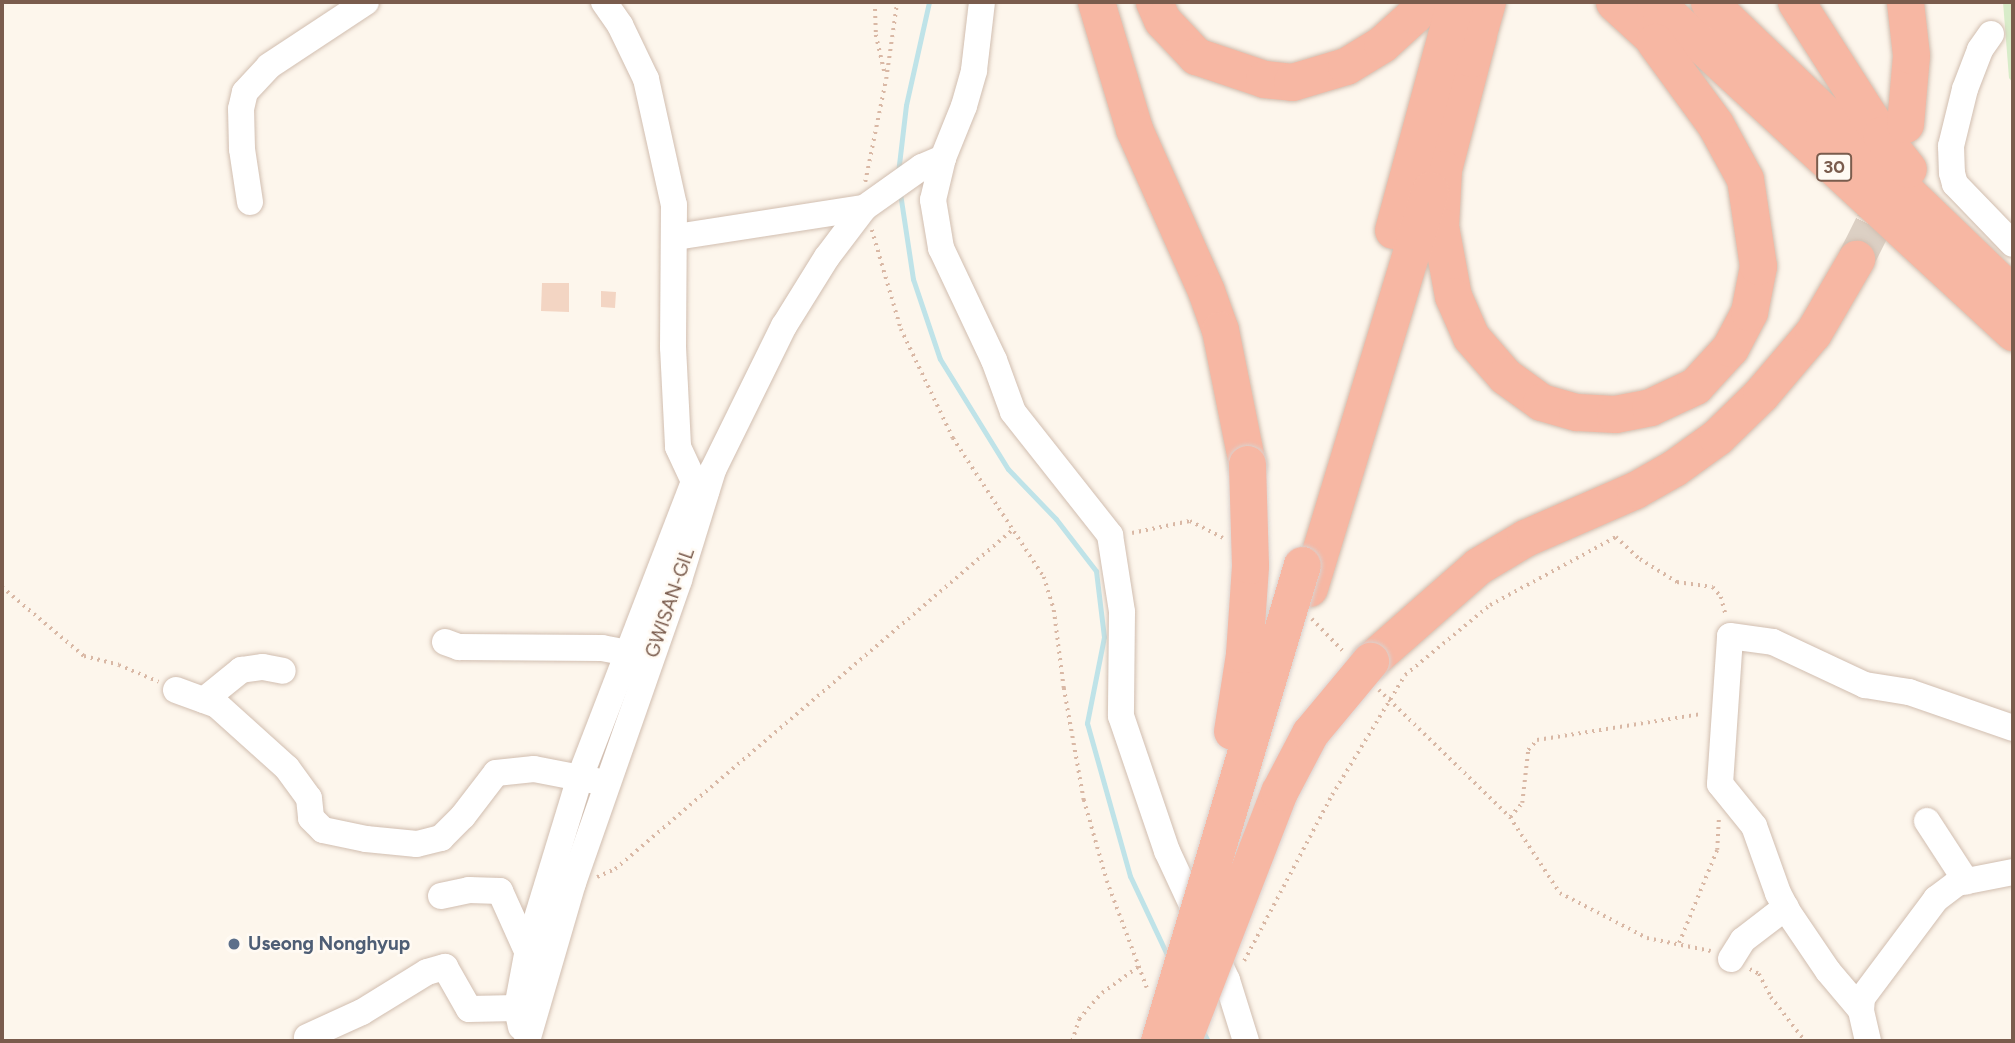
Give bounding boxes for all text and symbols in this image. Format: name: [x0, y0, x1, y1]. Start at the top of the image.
road number: 30: [1815, 152, 1853, 182]
street label: GWISAN-GIL: [641, 545, 699, 661]
place label: Useong Nonghyup: [248, 933, 410, 955]
marker: Useong Nonghyup: [226, 936, 242, 952]

